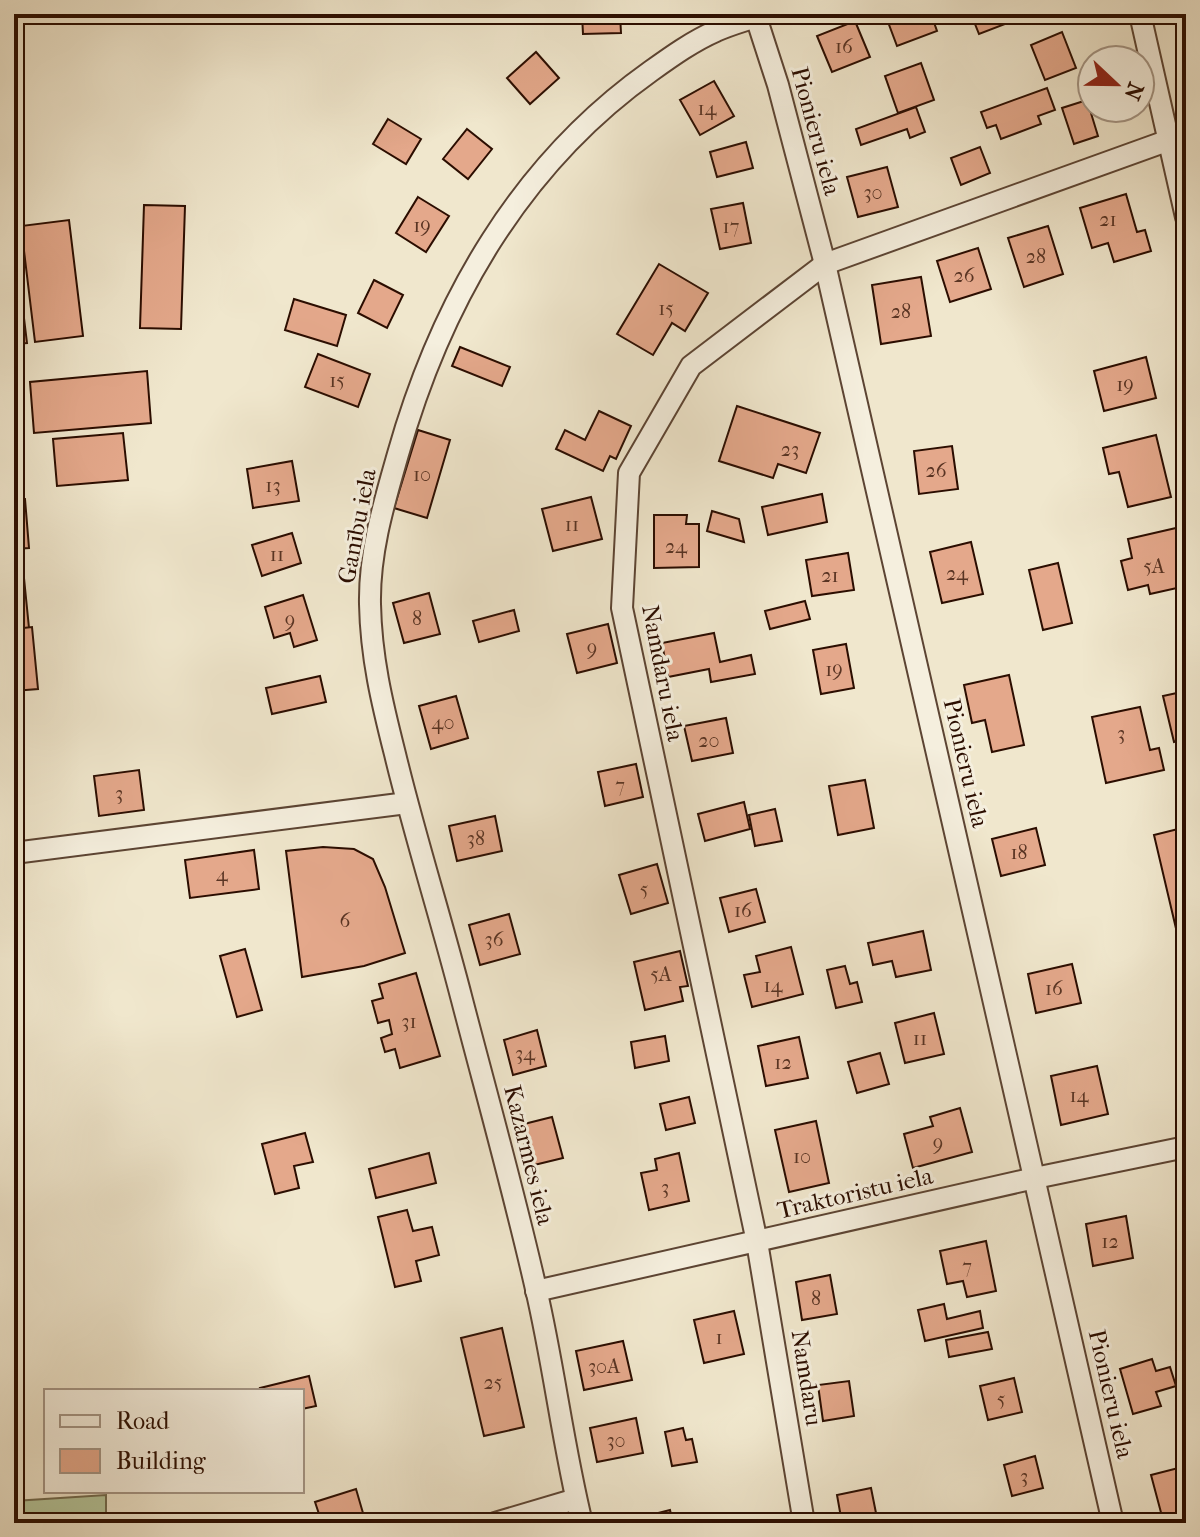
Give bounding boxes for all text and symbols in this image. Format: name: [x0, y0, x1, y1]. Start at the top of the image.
house number: 16: [835, 35, 853, 58]
north arrow: [1076, 44, 1156, 124]
street label: Pionieru iela: [785, 64, 847, 199]
text: N: [1118, 79, 1149, 104]
house number: 14: [698, 97, 718, 120]
house number: 30: [863, 181, 883, 204]
house number: 21: [1099, 208, 1117, 231]
house number: 19: [413, 214, 431, 237]
house number: 17: [723, 215, 740, 238]
house number: 28: [1026, 245, 1046, 268]
house number: 26: [953, 264, 975, 287]
house number: 15: [658, 297, 674, 320]
house number: 28: [891, 300, 911, 323]
house number: 15: [329, 369, 345, 392]
house number: 19: [1116, 373, 1134, 396]
house number: 23: [781, 438, 799, 461]
house number: 26: [925, 459, 947, 482]
house number: 10: [413, 463, 431, 486]
street label: Ganību iela: [332, 465, 382, 586]
house number: 13: [265, 474, 281, 497]
house number: 11: [565, 513, 579, 536]
house number: 24: [665, 535, 688, 558]
house number: 11: [270, 543, 284, 566]
house number: 5A: [1143, 555, 1166, 578]
house number: 24: [946, 562, 969, 585]
house number: 21: [821, 564, 839, 587]
street label: Namdaru iela: [636, 602, 690, 744]
house number: 8: [412, 607, 422, 630]
house number: 9: [285, 609, 295, 632]
house number: 9: [587, 637, 597, 660]
house number: 19: [825, 658, 843, 681]
street label: Pionieru iela: [938, 696, 995, 831]
house number: 40: [432, 711, 454, 734]
house number: 3: [1117, 722, 1125, 745]
house number: 20: [698, 729, 720, 752]
house number: 7: [615, 774, 625, 797]
house number: 3: [115, 782, 123, 805]
house number: 38: [467, 827, 485, 850]
house number: 18: [1010, 841, 1028, 864]
house number: 4: [216, 863, 229, 886]
house number: 5: [640, 878, 648, 901]
house number: 16: [734, 899, 752, 922]
house number: 6: [340, 909, 351, 932]
house number: 36: [484, 928, 504, 951]
house number: 5A: [650, 963, 673, 986]
house number: 14: [764, 974, 784, 997]
house number: 16: [1045, 977, 1063, 1000]
house number: 31: [401, 1010, 417, 1033]
house number: 11: [913, 1027, 927, 1050]
house number: 34: [515, 1042, 536, 1065]
house number: 12: [774, 1051, 792, 1074]
street label: Kazarmes iela: [498, 1082, 560, 1229]
house number: 14: [1070, 1084, 1090, 1107]
house number: 9: [933, 1132, 943, 1155]
house number: 10: [793, 1145, 811, 1168]
street label: Traktoristu iela: [775, 1161, 936, 1224]
house number: 3: [661, 1176, 669, 1199]
house number: 12: [1101, 1230, 1119, 1253]
house number: 7: [962, 1255, 972, 1278]
house number: 8: [811, 1287, 821, 1310]
house number: 1: [715, 1326, 723, 1349]
street label: Pionieru iela: [1083, 1327, 1140, 1462]
street label: Namdaru: [786, 1328, 828, 1428]
house number: 30A: [588, 1355, 621, 1378]
house number: 25: [484, 1371, 502, 1394]
house number: 5: [997, 1388, 1005, 1411]
legend: [44, 1389, 304, 1493]
text: Road: [116, 1407, 170, 1435]
house number: 30: [606, 1429, 626, 1452]
text: Building: [116, 1447, 207, 1475]
house number: 3: [1020, 1465, 1028, 1488]

